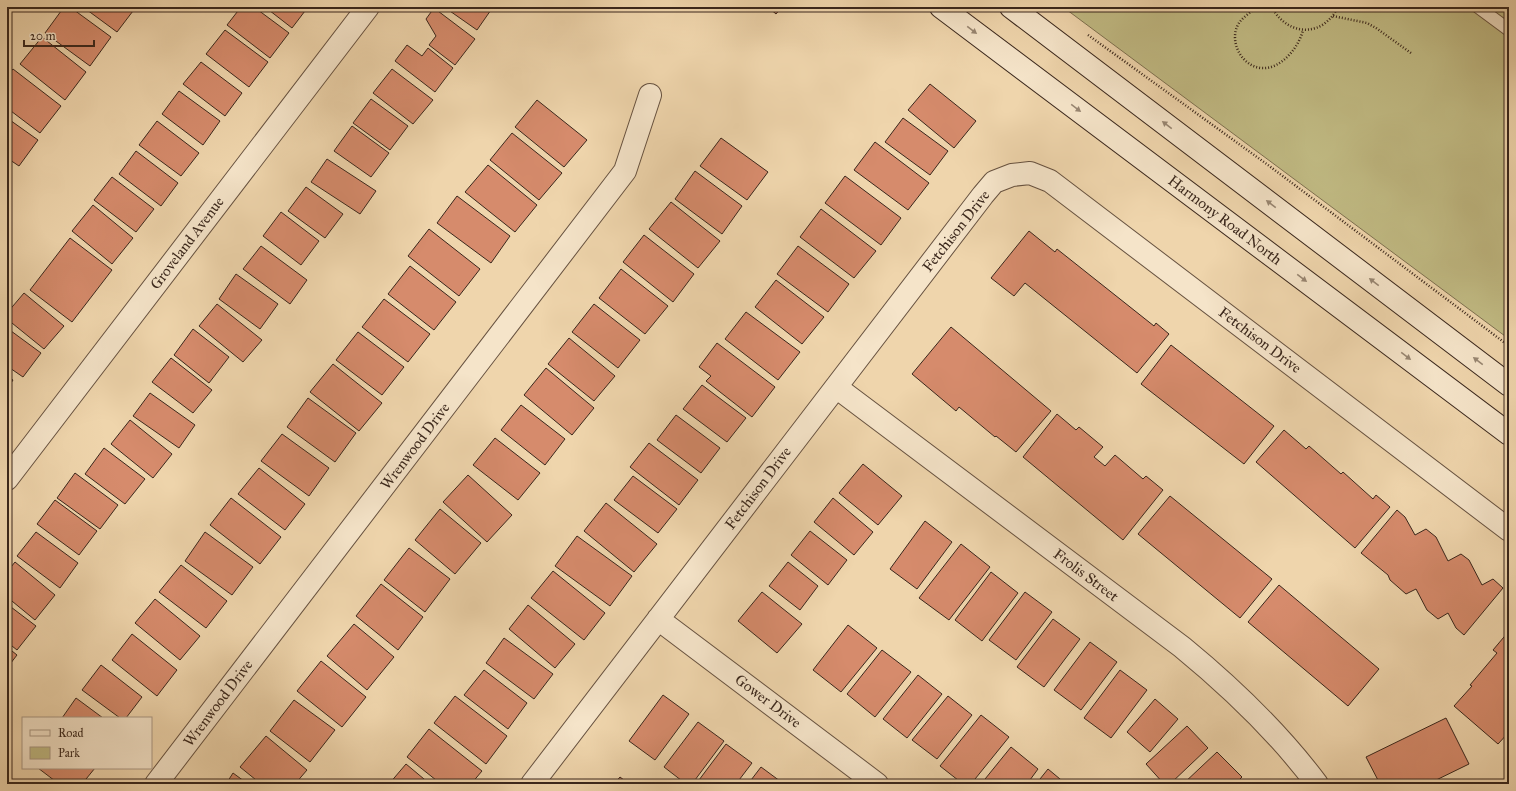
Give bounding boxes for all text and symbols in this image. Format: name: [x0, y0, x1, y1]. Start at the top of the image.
scale bar: [24, 22, 94, 48]
one-way arrow: [967, 26, 977, 34]
text: 20 m: [30, 29, 56, 43]
one-way arrow: [1071, 104, 1081, 112]
one-way arrow: [1162, 121, 1173, 130]
street label: Harmony Road North: [1165, 171, 1286, 269]
street label: Fetchison Drive: [918, 186, 994, 276]
street label: Groveland Avenue: [146, 193, 228, 293]
one-way arrow: [1265, 200, 1276, 208]
one-way arrow: [1297, 274, 1308, 282]
one-way arrow: [1369, 278, 1380, 287]
street label: Fetchison Drive: [1215, 303, 1305, 377]
one-way arrow: [1401, 352, 1412, 360]
one-way arrow: [1472, 357, 1483, 365]
street label: Wrenwood Drive: [377, 399, 453, 493]
street label: Fetchison Drive: [721, 443, 795, 533]
street label: Frolis Street: [1050, 545, 1123, 606]
street label: Wrenwood Drive: [180, 656, 256, 750]
street label: Gower Drive: [731, 670, 805, 732]
legend: [22, 717, 152, 769]
text: Road: [58, 726, 84, 740]
text: Park: [58, 746, 80, 760]

